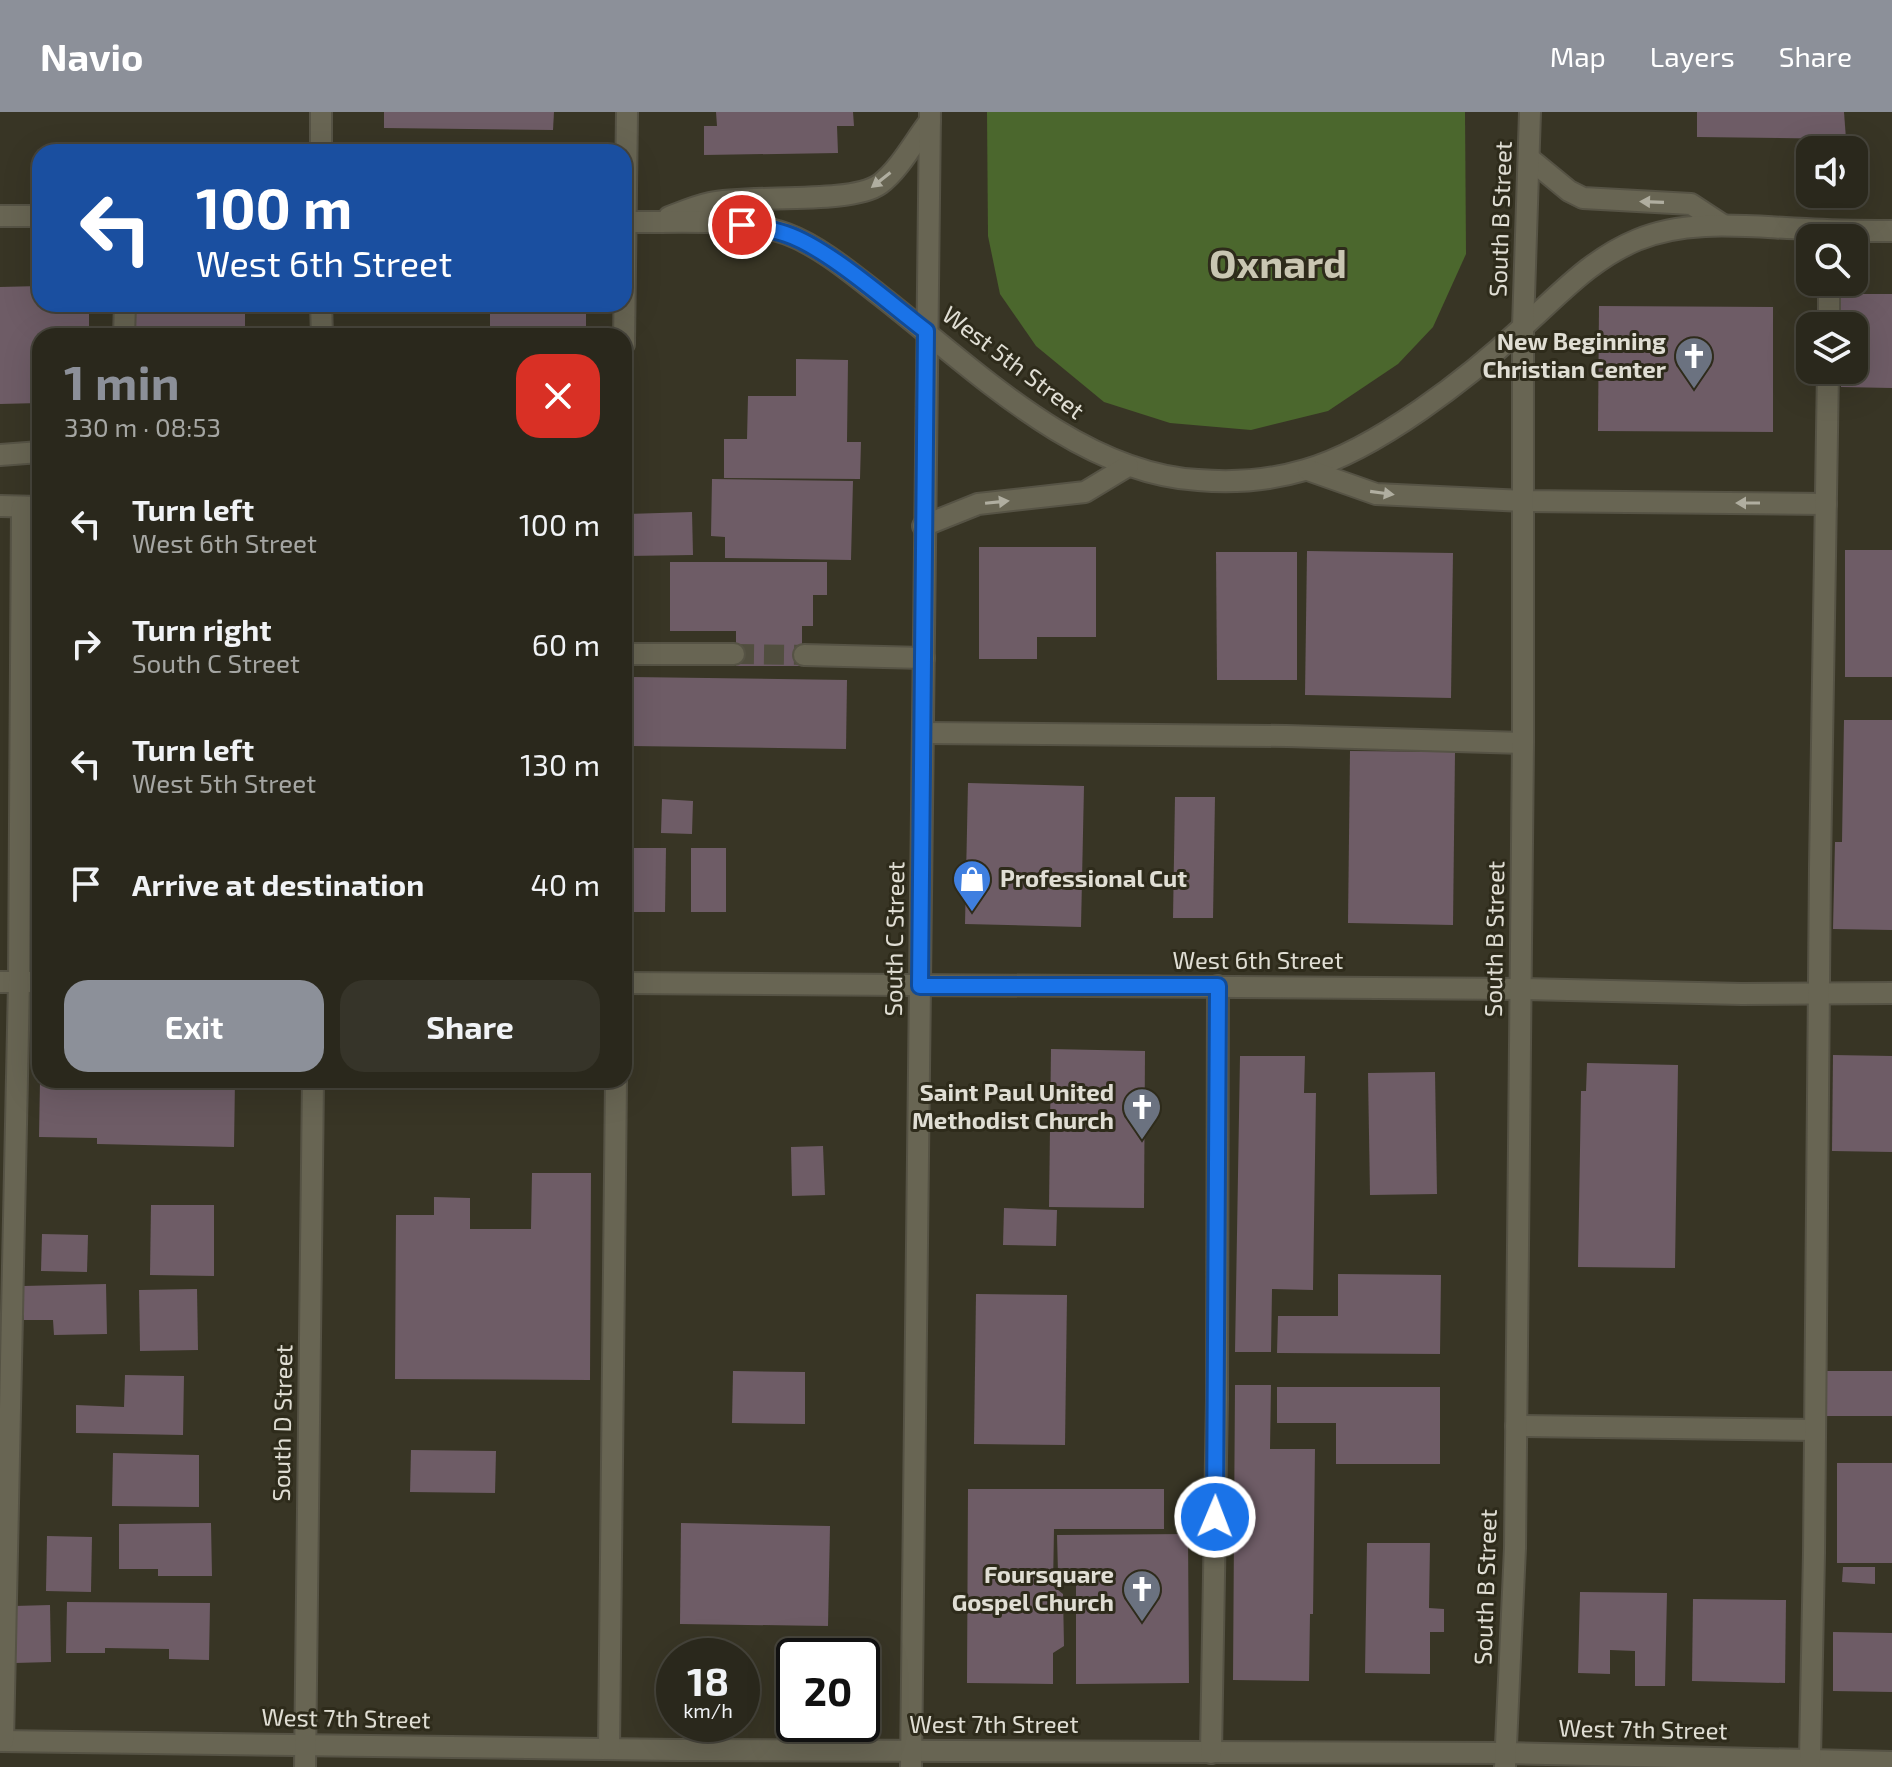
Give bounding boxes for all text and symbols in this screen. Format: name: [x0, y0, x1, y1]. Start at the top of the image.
text: Navio: [40, 33, 143, 79]
text: Map: [1550, 39, 1606, 73]
text: Layers: [1650, 39, 1735, 73]
text: Share: [1779, 39, 1852, 73]
map controls: [1796, 136, 1868, 384]
button: sound: [1796, 136, 1868, 208]
street label: South B Street: [1482, 140, 1517, 297]
one-way arrow: [870, 172, 891, 189]
text: 100 m: [196, 173, 352, 240]
icon: left: [64, 176, 168, 280]
pin: [708, 191, 776, 259]
one-way arrow: [1639, 196, 1664, 209]
icon: arrive: [720, 203, 764, 247]
button: search: [1796, 224, 1868, 296]
district label: Oxnard: [1209, 238, 1347, 286]
text: West 6th Street: [196, 241, 452, 284]
street label: West 5th Street: [937, 299, 1090, 425]
button: layers: [1796, 312, 1868, 384]
place label: New Beginning Christian Center: [1482, 326, 1667, 383]
church icon: New Beginning Christian Center: [1673, 335, 1715, 390]
text: 1 min: [64, 352, 180, 410]
button: close: [516, 354, 600, 438]
text: 330 m · 08:53: [64, 411, 221, 442]
one-way arrow: [1369, 487, 1394, 500]
text: Turn left: [132, 491, 254, 527]
one-way arrow: [985, 495, 1010, 508]
one-way arrow: [1735, 497, 1760, 509]
icon: left: [64, 502, 108, 546]
text: 100 m: [519, 506, 600, 542]
text: West 6th Street: [132, 527, 317, 558]
text: Turn right: [132, 611, 272, 647]
icon: right: [64, 622, 108, 666]
text: 60 m: [532, 626, 600, 662]
text: South C Street: [132, 647, 300, 678]
text: Turn left: [132, 731, 254, 767]
icon: left: [64, 742, 108, 786]
text: 130 m: [520, 746, 600, 782]
text: West 5th Street: [132, 767, 316, 798]
shop icon: Professional Cut: [951, 858, 993, 913]
street label: South C Street: [878, 861, 909, 1017]
street label: South B Street: [1478, 861, 1509, 1017]
icon: arrive: [64, 862, 108, 906]
place label: Professional Cut: [1000, 863, 1187, 892]
text: Arrive at destination: [132, 866, 424, 902]
text: 40 m: [530, 866, 600, 902]
street label: West 6th Street: [1173, 945, 1343, 974]
button: Exit: [64, 980, 324, 1072]
button: Share: [340, 980, 600, 1072]
place label: Saint Paul United Methodist Church: [912, 1077, 1114, 1134]
church icon: Saint Paul United Methodist Church: [1121, 1086, 1163, 1141]
street label: South D Street: [266, 1344, 297, 1502]
position arrow: [1173, 1475, 1257, 1559]
street label: South B Street: [1467, 1508, 1502, 1665]
place label: Foursquare Gospel Church: [952, 1559, 1114, 1616]
church icon: Foursquare Gospel Church: [1121, 1568, 1163, 1623]
speed limit sign: 20: [776, 1638, 880, 1742]
text: 18: [687, 1656, 729, 1704]
text: km/h: [683, 1698, 733, 1722]
street label: West 7th Street: [261, 1702, 431, 1733]
street label: West 7th Street: [909, 1709, 1079, 1738]
street label: West 7th Street: [1558, 1713, 1728, 1744]

